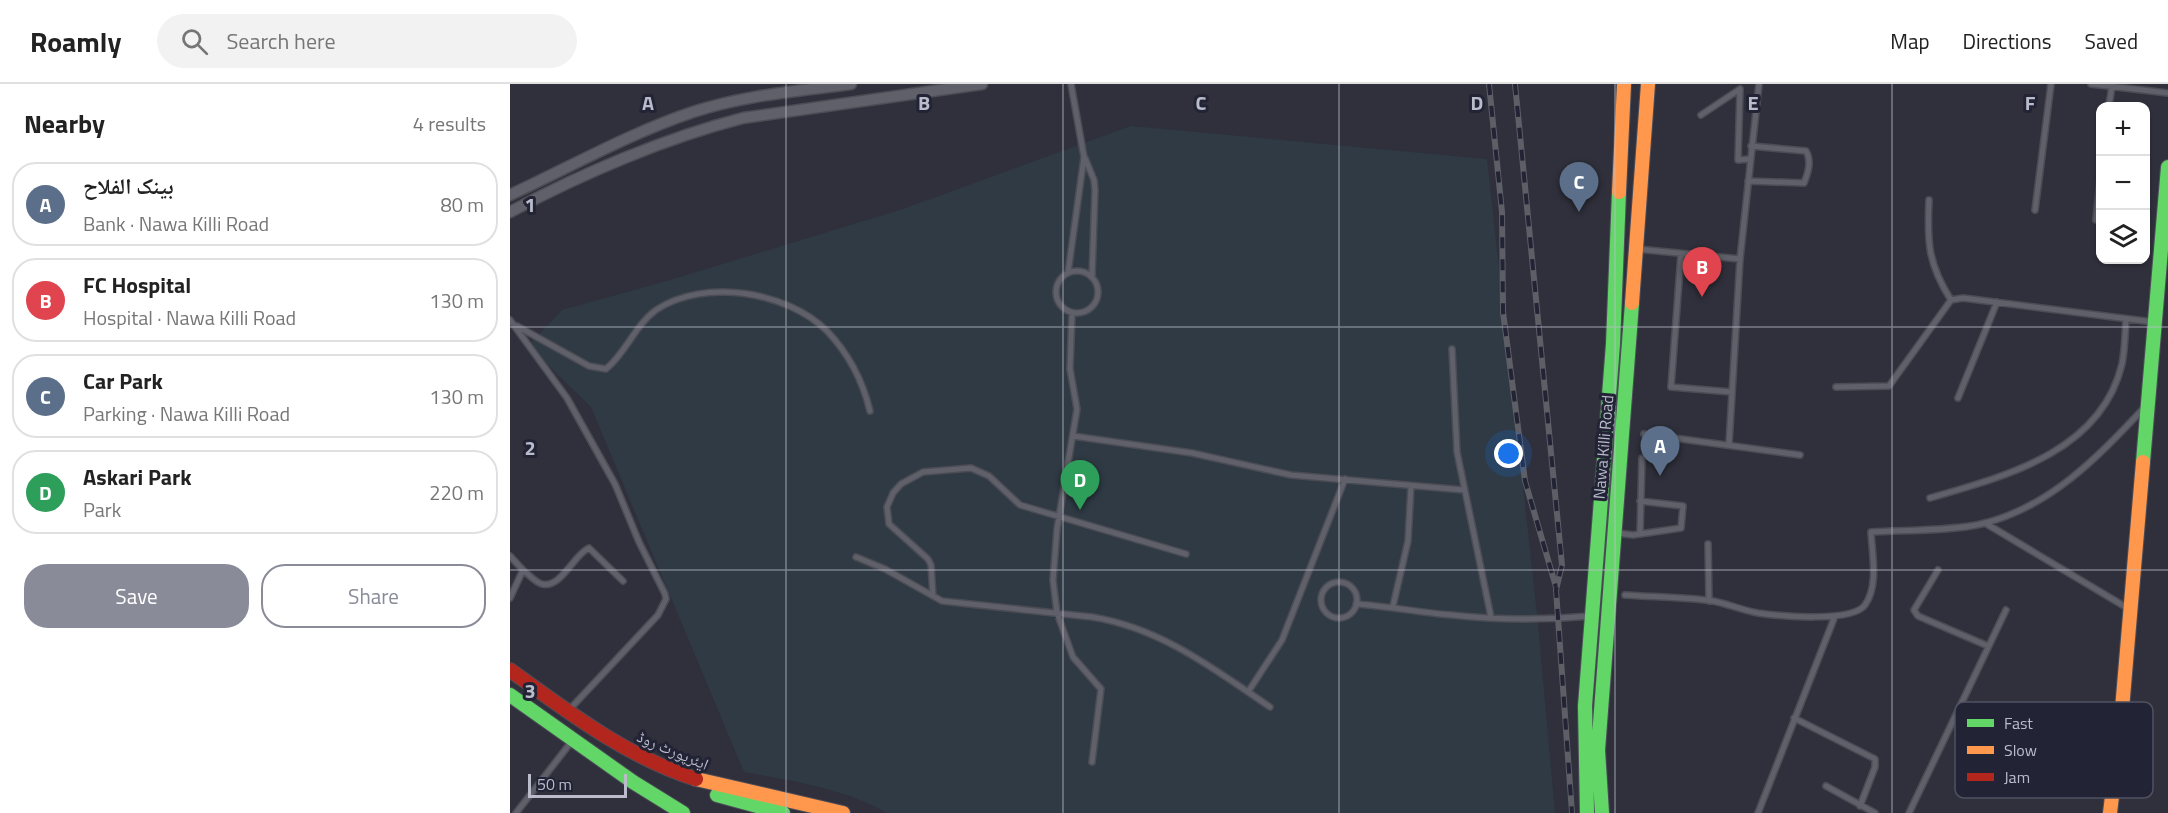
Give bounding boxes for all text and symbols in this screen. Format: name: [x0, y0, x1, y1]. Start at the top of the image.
search box: [157, 14, 577, 68]
text: Roamly: [30, 20, 121, 63]
text: Search here: [226, 24, 336, 58]
icon: search: [178, 25, 211, 58]
text: Map: [1890, 25, 1930, 57]
text: Directions: [1963, 25, 2052, 57]
text: Saved: [2085, 25, 2138, 57]
text: A: [642, 87, 654, 118]
text: B: [918, 87, 930, 118]
text: C: [1196, 87, 1207, 118]
text: D: [1471, 87, 1483, 118]
text: E: [1747, 87, 1759, 118]
text: F: [2025, 87, 2036, 118]
map controls: [2096, 102, 2150, 264]
button: +: [2096, 102, 2150, 156]
text: Nearby: [24, 104, 105, 143]
text: 4 results: [413, 108, 486, 139]
button: −: [2096, 156, 2150, 210]
pin: C: [1560, 162, 1598, 212]
text: بینک الفلاح: [83, 169, 174, 203]
text: A: [39, 189, 52, 220]
text: 80 m: [440, 189, 484, 220]
text: 1: [524, 189, 536, 220]
text: Bank · Nawa Killi Road: [83, 208, 269, 239]
button: layers: [2096, 210, 2150, 264]
pin: B: [1682, 248, 1722, 297]
text: FC Hospital: [83, 268, 191, 302]
text: B: [39, 285, 52, 316]
text: 130 m: [429, 285, 484, 316]
text: Hospital · Nawa Killi Road: [83, 302, 296, 333]
text: Car Park: [83, 364, 163, 398]
text: C: [40, 381, 51, 412]
text: 130 m: [429, 381, 484, 412]
street label: Nawa Killi Road: [1587, 394, 1619, 500]
text: Parking · Nawa Killi Road: [83, 398, 290, 429]
pin: A: [1640, 426, 1680, 476]
text: 2: [524, 432, 536, 463]
your location: [1494, 439, 1523, 468]
text: Askari Park: [83, 460, 192, 494]
pin: D: [1060, 460, 1100, 510]
text: D: [39, 477, 52, 508]
text: 220 m: [429, 477, 484, 508]
text: Park: [83, 494, 121, 525]
button: Save: [24, 564, 249, 628]
button: Share: [261, 564, 486, 628]
text: 3: [524, 675, 536, 706]
legend: [1955, 702, 2153, 798]
text: Fast: [2004, 711, 2033, 735]
street label: ایئرپورٹ روڈ: [633, 724, 713, 776]
text: Slow: [2004, 738, 2037, 762]
text: Jam: [2004, 765, 2030, 789]
scale bar: [528, 771, 627, 798]
text: 50 m: [537, 772, 572, 796]

